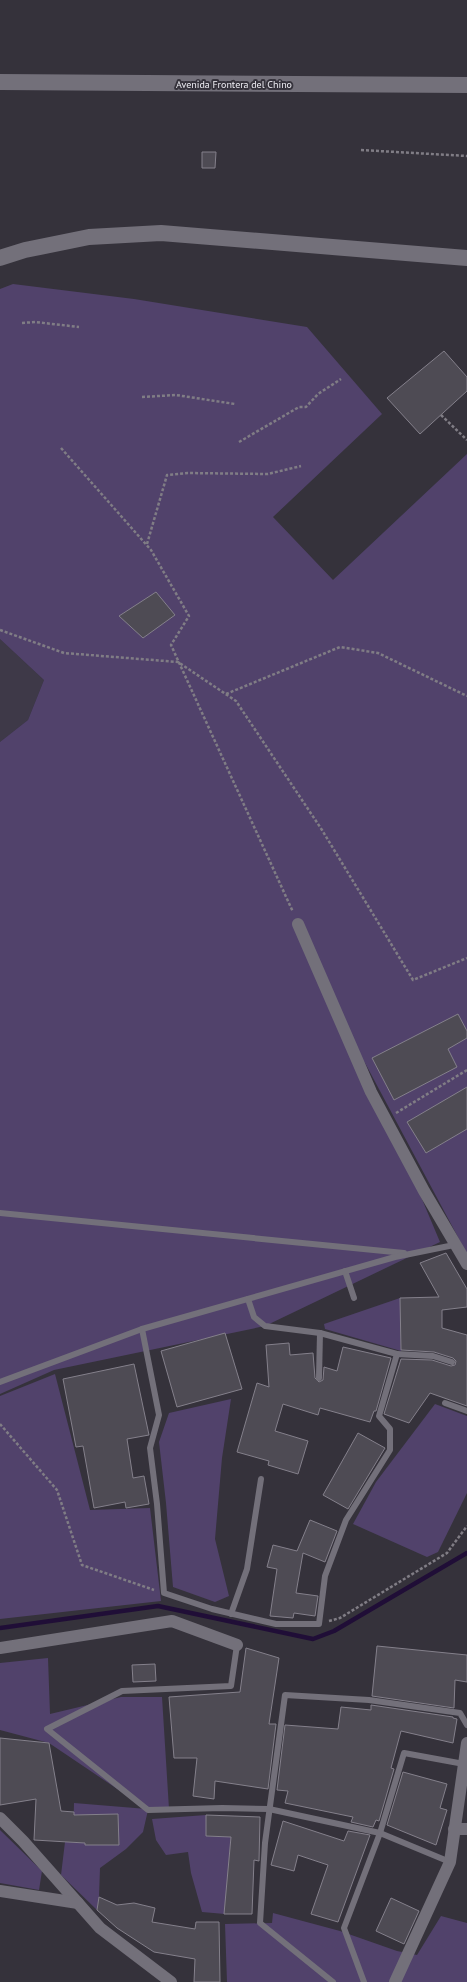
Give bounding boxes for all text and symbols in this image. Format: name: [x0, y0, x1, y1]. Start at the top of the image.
street label: Avenida Frontera del Chino: [176, 78, 292, 91]

